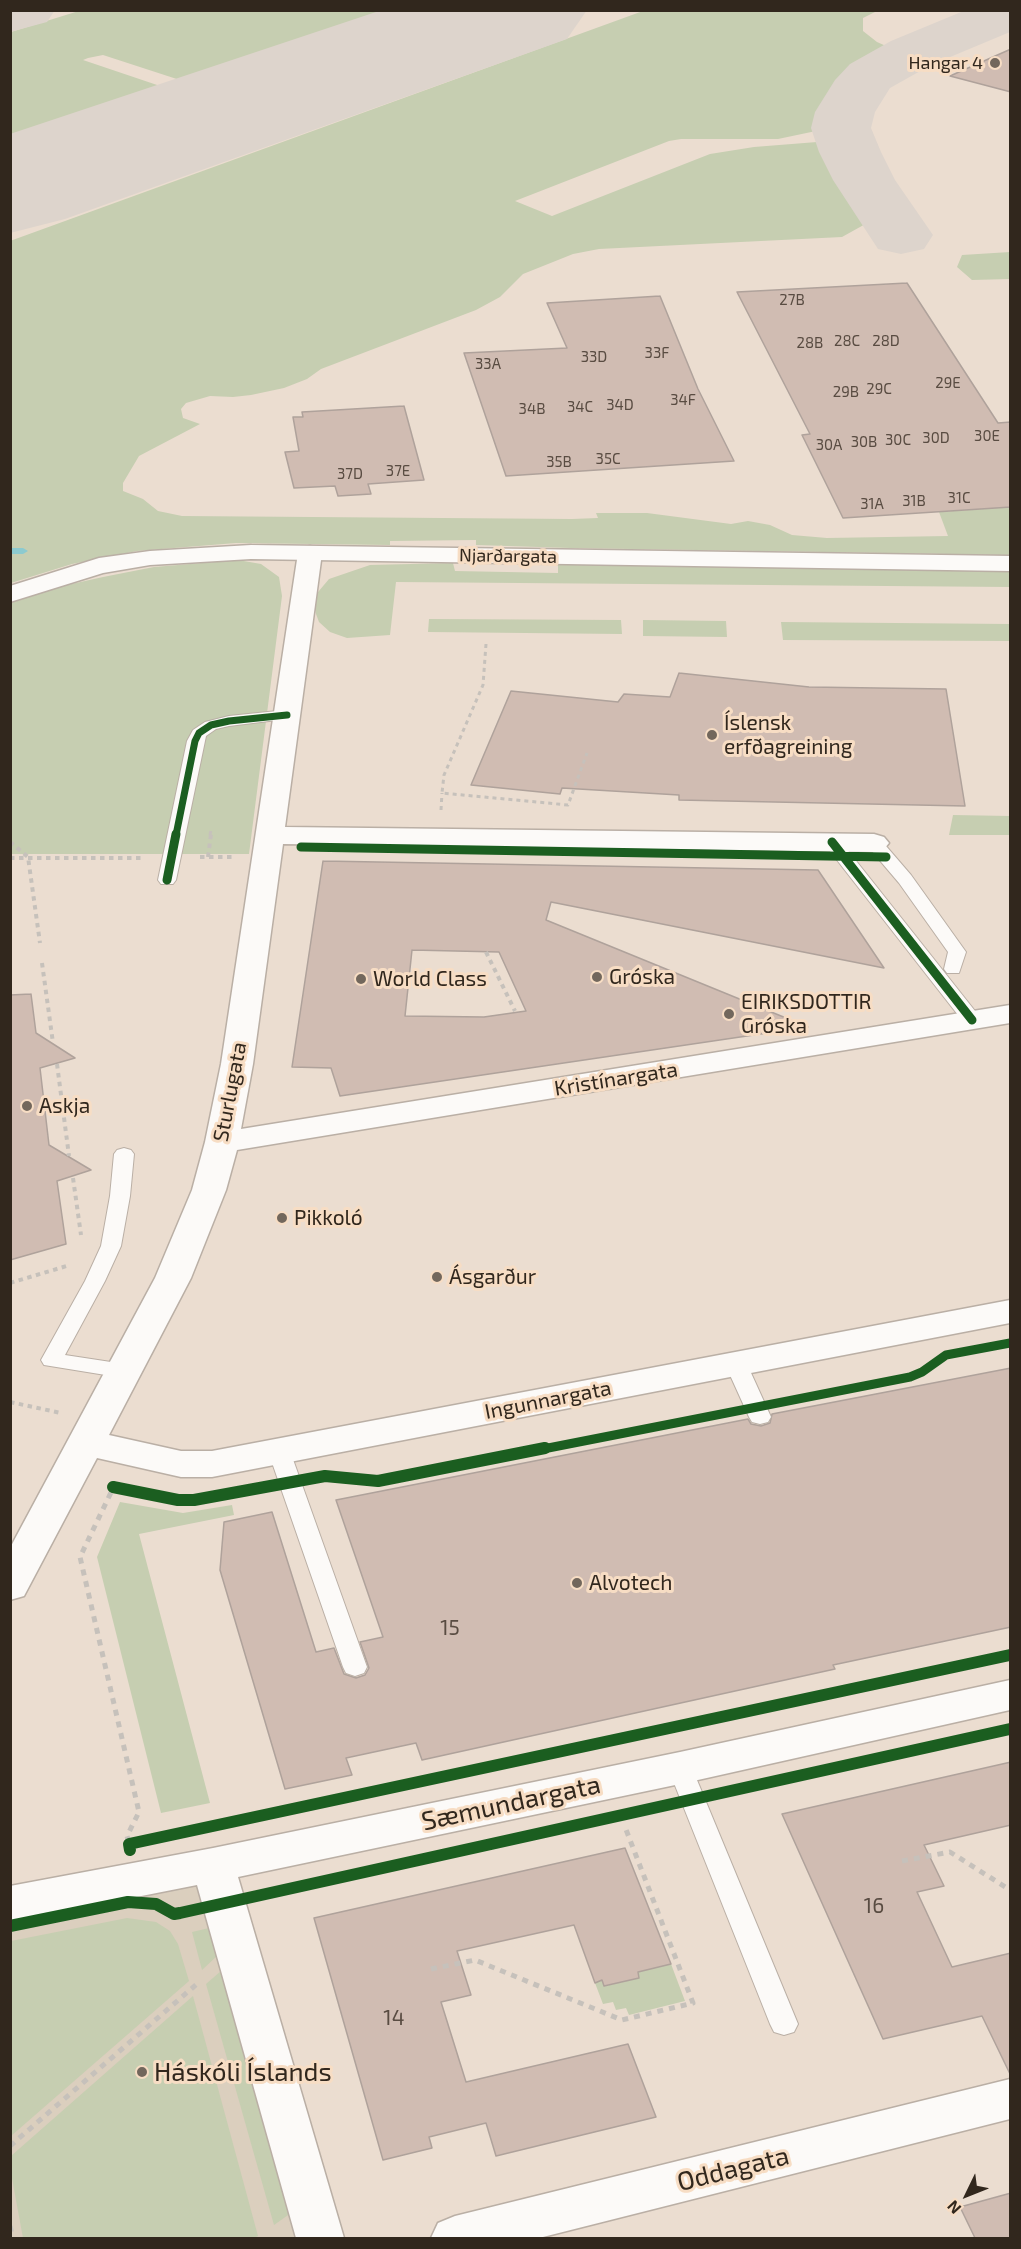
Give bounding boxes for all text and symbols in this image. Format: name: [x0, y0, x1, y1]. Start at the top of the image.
place label: Hangar 4: [908, 52, 983, 74]
marker: Hangar 4: [988, 56, 1002, 70]
house number: 27B: [779, 291, 805, 309]
house number: 28C: [834, 332, 860, 350]
house number: 28D: [872, 332, 900, 350]
house number: 28B: [797, 334, 823, 352]
house number: 33F: [645, 344, 669, 362]
house number: 33D: [581, 348, 607, 366]
house number: 33A: [475, 355, 501, 373]
house number: 29E: [935, 374, 961, 392]
house number: 29C: [866, 380, 892, 398]
house number: 29B: [833, 383, 859, 401]
house number: 34F: [670, 391, 696, 409]
house number: 34D: [606, 396, 634, 414]
house number: 34C: [567, 398, 593, 416]
house number: 34B: [519, 400, 545, 418]
house number: 30E: [974, 427, 1000, 445]
house number: 30D: [922, 429, 950, 447]
house number: 30C: [885, 431, 911, 449]
house number: 30B: [851, 433, 877, 451]
house number: 30A: [816, 436, 842, 454]
house number: 35C: [596, 450, 620, 468]
house number: 35B: [546, 453, 572, 471]
house number: 37E: [386, 462, 410, 480]
house number: 37D: [337, 465, 363, 483]
house number: 31C: [948, 489, 970, 507]
house number: 31B: [902, 492, 926, 510]
house number: 31A: [860, 495, 884, 513]
street label: Njarðargata: [459, 544, 557, 568]
place label: Íslensk erfðagreining: [724, 710, 852, 760]
marker: Íslensk erfðagreining: [705, 728, 719, 742]
place label: Gróska: [609, 964, 675, 990]
place label: World Class: [373, 966, 487, 992]
marker: Gróska: [590, 970, 604, 984]
marker: World Class: [354, 972, 368, 986]
place label: EIRIKSDOTTIR Gróska: [741, 989, 871, 1039]
marker: EIRIKSDOTTIR Gróska: [722, 1007, 736, 1021]
street label: Sturlugata: [208, 1040, 252, 1144]
street label: Kristínargata: [552, 1057, 680, 1101]
place label: Askja: [39, 1093, 90, 1119]
marker: Askja: [20, 1099, 34, 1113]
place label: Pikkoló: [294, 1205, 363, 1231]
marker: Pikkoló: [275, 1211, 289, 1225]
place label: Ásgarður: [449, 1264, 536, 1290]
marker: Ásgarður: [430, 1270, 444, 1284]
street label: Ingunnargata: [483, 1375, 613, 1425]
place label: Alvotech: [589, 1570, 672, 1596]
marker: Alvotech: [570, 1576, 584, 1590]
house number: 15: [440, 1615, 460, 1641]
street label: Sæmundargata: [419, 1769, 603, 1837]
house number: 16: [864, 1893, 884, 1919]
house number: 14: [383, 2005, 405, 2031]
place label: Háskóli Íslands: [154, 2056, 332, 2088]
marker: Háskóli Íslands: [135, 2065, 149, 2079]
street label: Oddagata: [674, 2140, 792, 2198]
north arrow: [937, 2165, 997, 2225]
text: N: [943, 2197, 964, 2218]

